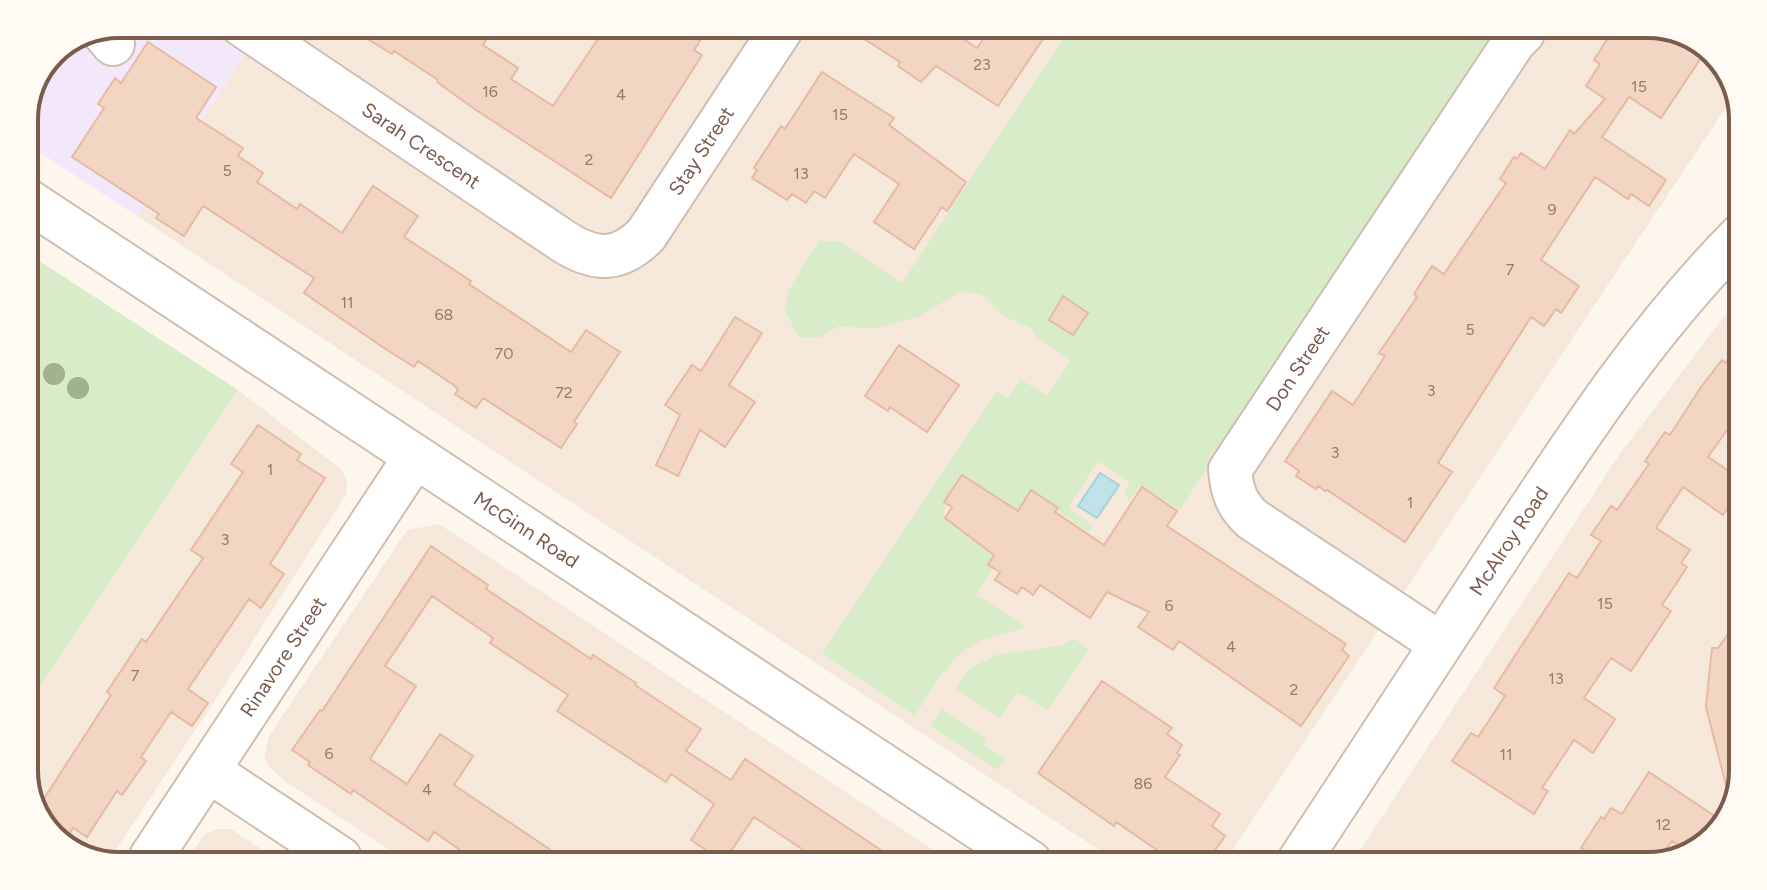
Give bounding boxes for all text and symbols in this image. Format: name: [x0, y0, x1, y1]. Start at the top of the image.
house number: 23: [973, 55, 991, 74]
house number: 15: [1631, 77, 1647, 96]
house number: 16: [482, 82, 498, 101]
house number: 4: [616, 85, 626, 104]
street label: Sarah Crescent: [357, 97, 485, 194]
street label: Stay Street: [663, 102, 739, 200]
house number: 15: [832, 105, 848, 124]
house number: 2: [585, 150, 593, 169]
house number: 5: [222, 161, 232, 180]
house number: 13: [793, 164, 809, 183]
house number: 9: [1547, 200, 1557, 219]
house number: 7: [1506, 260, 1515, 279]
house number: 11: [340, 293, 354, 312]
house number: 68: [435, 305, 453, 324]
house number: 5: [1465, 320, 1475, 339]
street label: Don Street: [1261, 321, 1335, 415]
house number: 70: [495, 344, 513, 363]
house number: 3: [1427, 381, 1435, 400]
house number: 72: [555, 383, 573, 402]
house number: 3: [1331, 443, 1339, 462]
house number: 1: [267, 460, 273, 479]
street label: McAlroy Road: [1464, 482, 1553, 600]
street label: McGinn Road: [469, 486, 584, 573]
house number: 1: [1407, 493, 1413, 512]
house number: 3: [221, 530, 229, 549]
street label: Rinavore Street: [235, 592, 331, 721]
house number: 15: [1597, 594, 1613, 613]
house number: 6: [1164, 596, 1174, 615]
house number: 4: [1226, 637, 1236, 656]
house number: 7: [131, 666, 140, 685]
house number: 13: [1548, 669, 1564, 688]
house number: 2: [1290, 680, 1298, 699]
house number: 6: [324, 744, 334, 763]
house number: 11: [1499, 745, 1513, 764]
house number: 86: [1134, 774, 1152, 793]
house number: 4: [422, 780, 432, 799]
house number: 12: [1655, 815, 1671, 834]

